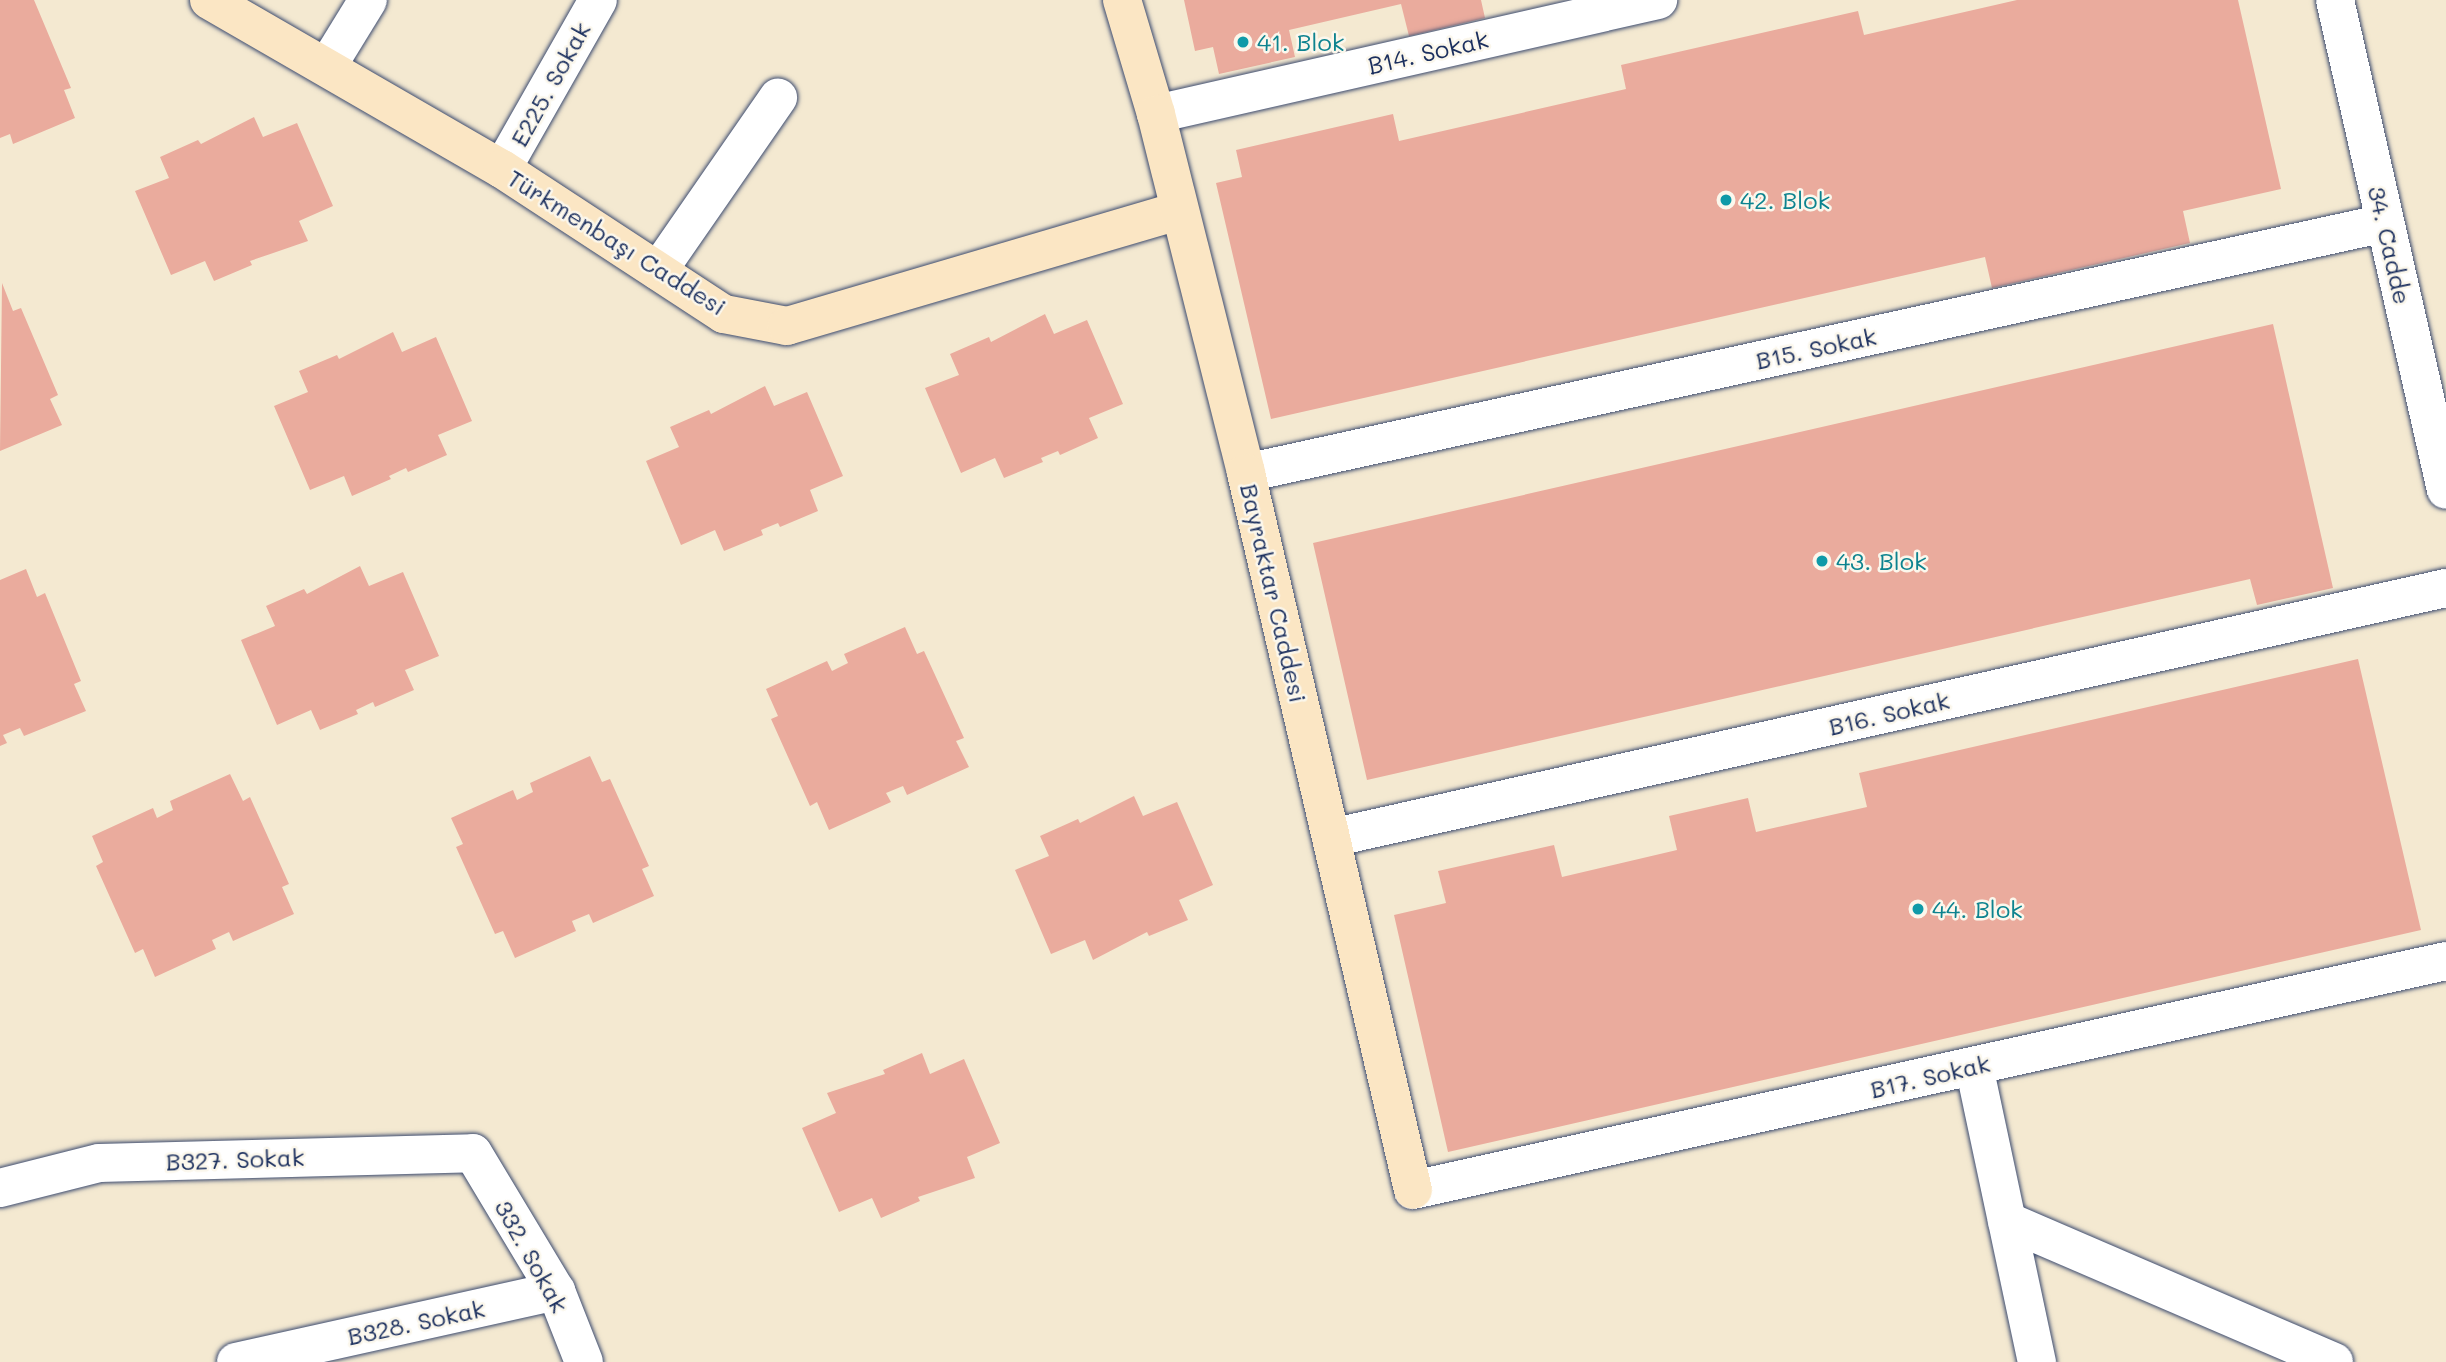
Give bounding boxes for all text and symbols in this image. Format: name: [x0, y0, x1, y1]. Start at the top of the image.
street label: E225. Sokak: [504, 17, 596, 151]
street label: B14. Sokak: [1365, 24, 1491, 80]
place label: 41. Blok: [1257, 28, 1345, 56]
marker: 41. Blok: [1235, 34, 1251, 50]
street label: Türkmenbaşı Caddesi: [502, 163, 732, 321]
street label: 34. Cadde: [2362, 183, 2418, 307]
place label: 42. Blok: [1740, 186, 1830, 214]
marker: 42. Blok: [1718, 192, 1734, 208]
street label: B15. Sokak: [1753, 321, 1879, 375]
street label: Bayraktar Caddesi: [1235, 481, 1313, 705]
place label: 43. Blok: [1836, 547, 1927, 575]
marker: 43. Blok: [1814, 553, 1830, 569]
street label: B16. Sokak: [1826, 685, 1952, 741]
place label: 44. Blok: [1932, 895, 2023, 923]
marker: 44. Blok: [1910, 901, 1926, 917]
street label: B17. Sokak: [1867, 1048, 1993, 1104]
street label: B327. Sokak: [165, 1142, 305, 1176]
street label: 332. Sokak: [489, 1195, 575, 1317]
street label: B328. Sokak: [345, 1293, 487, 1351]

